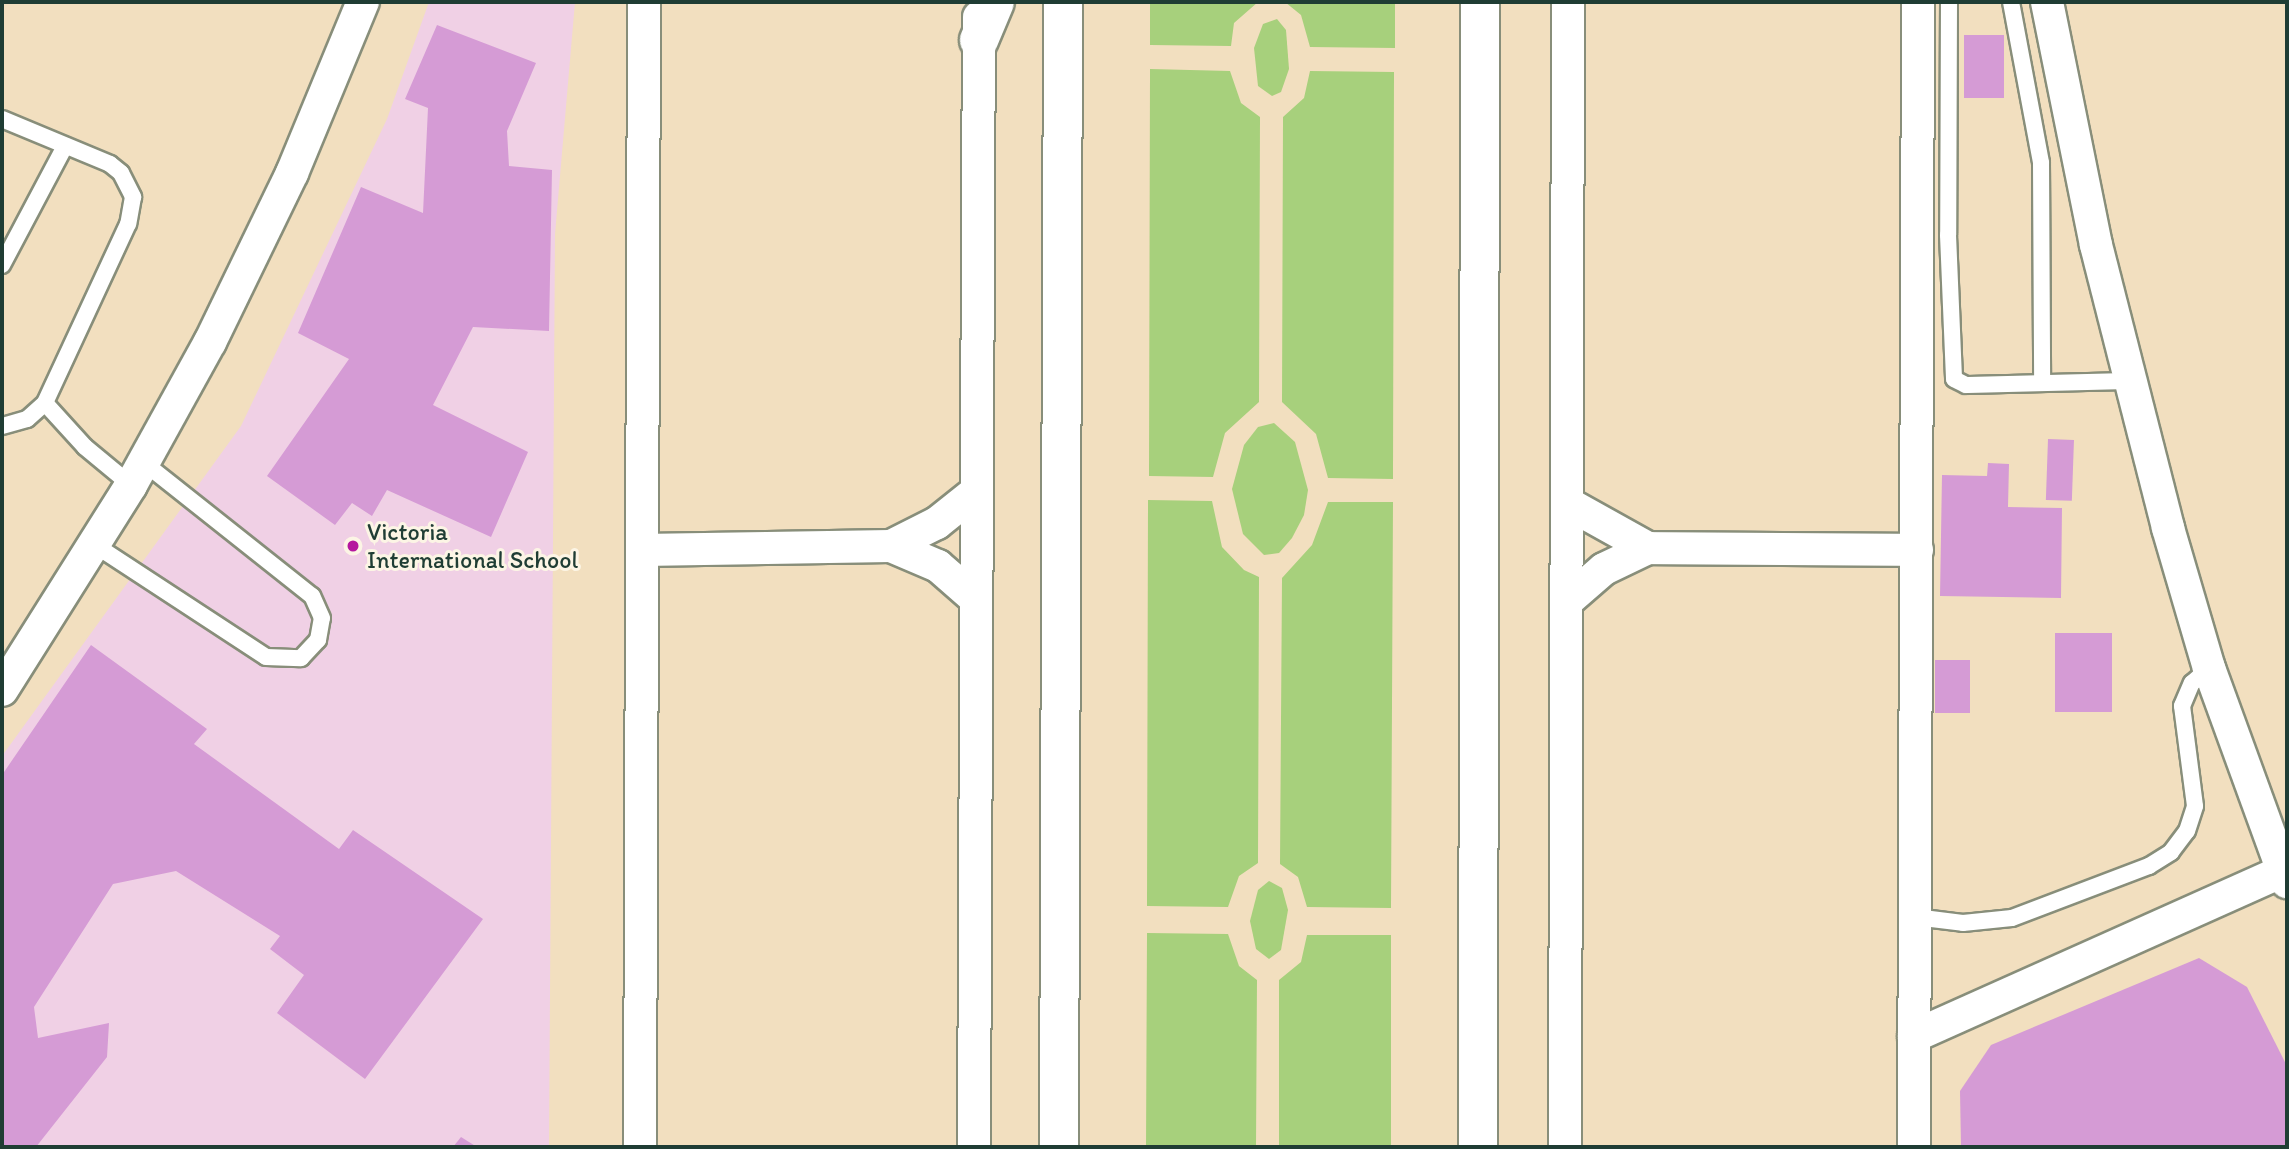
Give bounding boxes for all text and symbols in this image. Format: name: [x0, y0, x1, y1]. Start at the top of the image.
place label: Victoria International School: [367, 518, 578, 574]
marker: Victoria International School: [345, 538, 361, 554]

